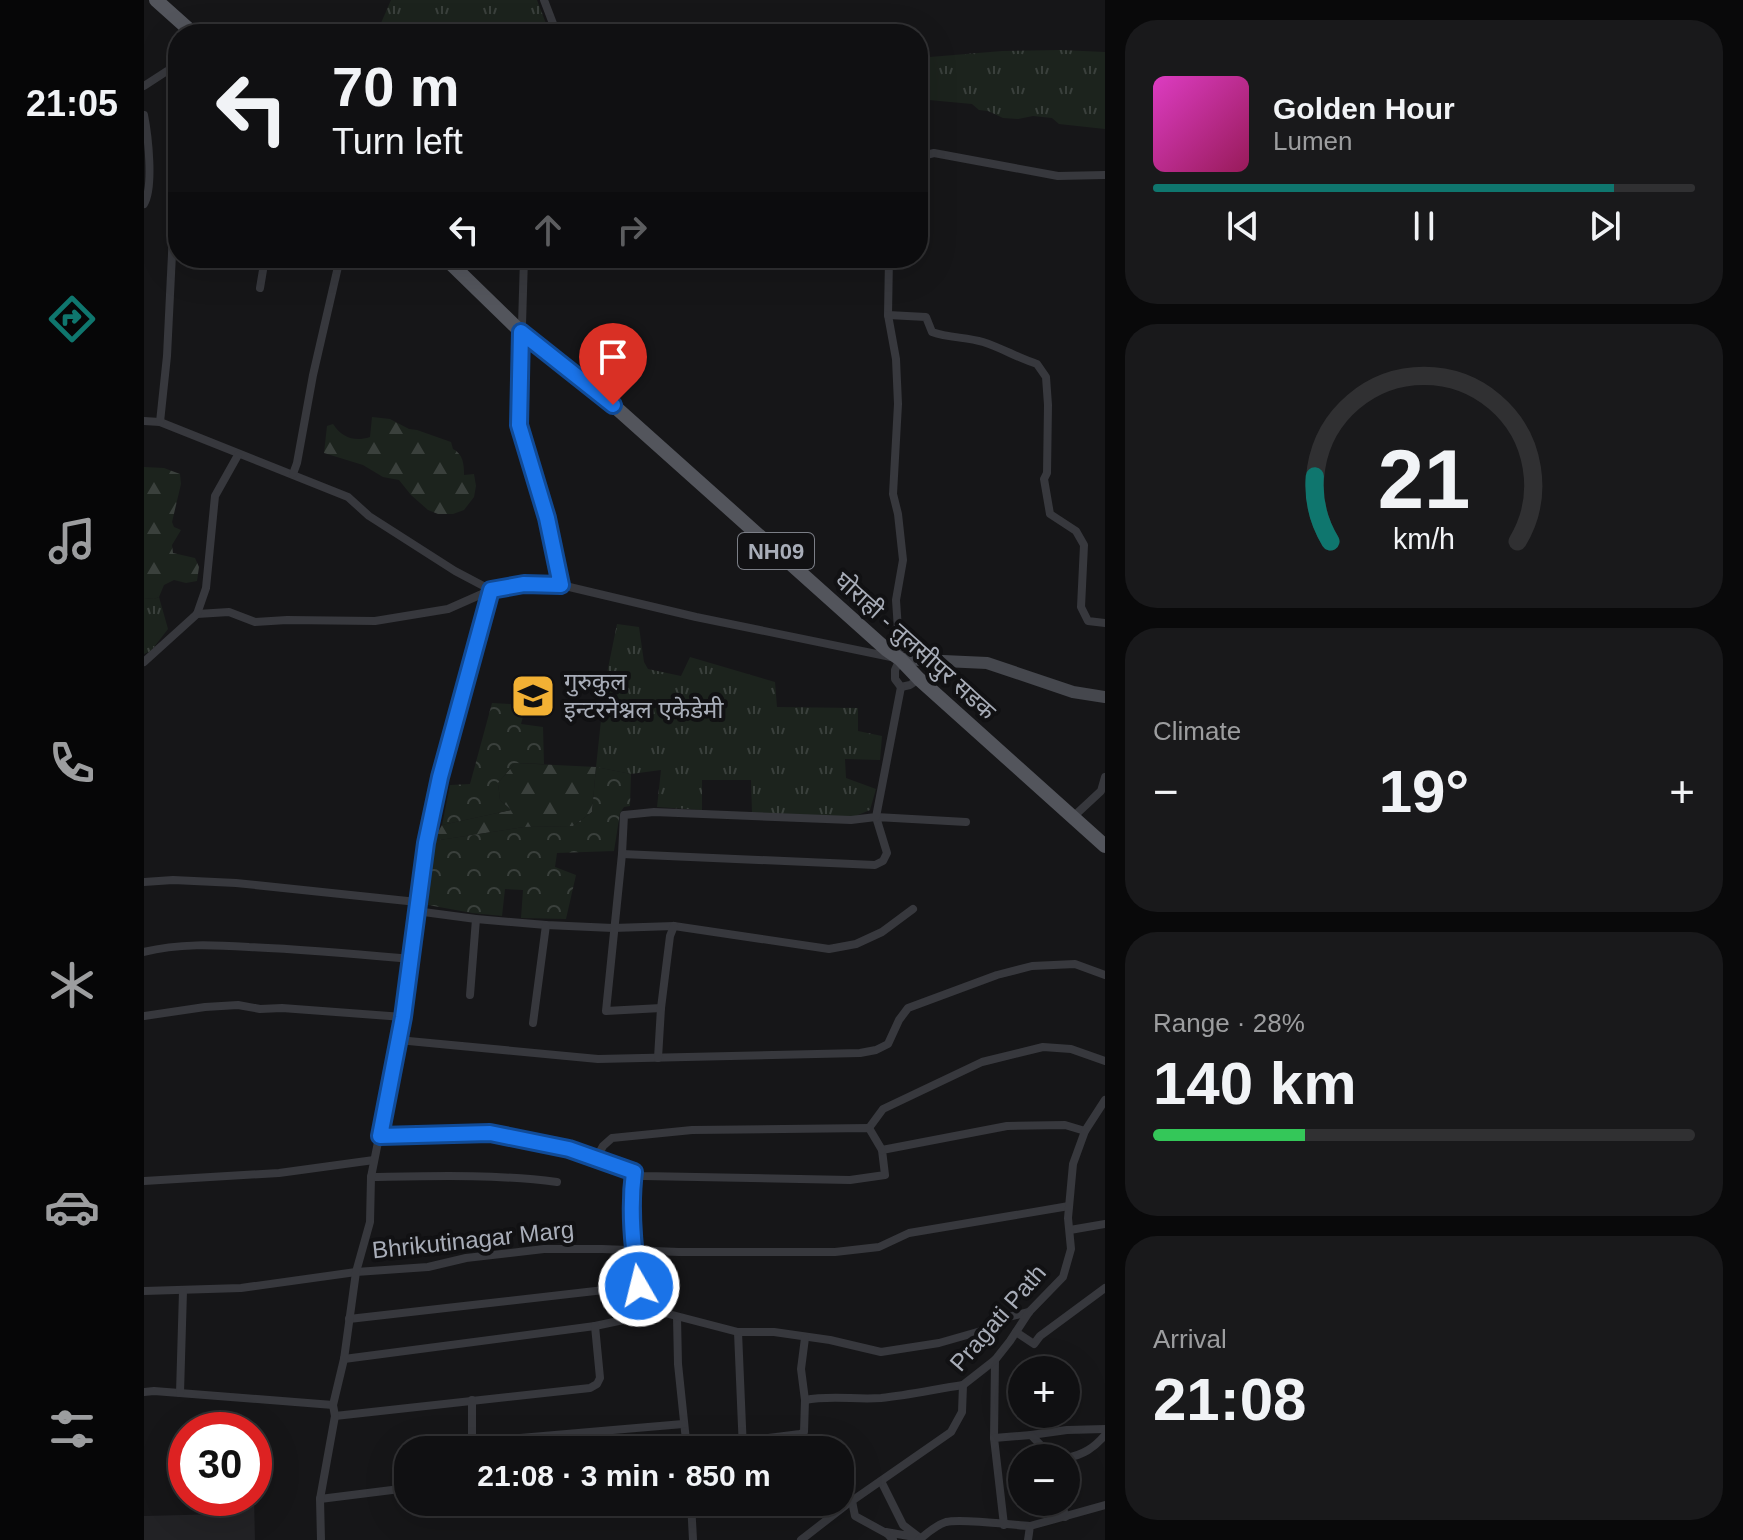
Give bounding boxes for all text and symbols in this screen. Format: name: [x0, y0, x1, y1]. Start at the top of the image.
text: 70 m: [332, 55, 460, 118]
icon: left: [200, 56, 304, 160]
text: 21:05: [26, 83, 118, 124]
text: Golden Hour: [1273, 92, 1455, 125]
text: Turn left: [332, 121, 463, 162]
text: Lumen: [1273, 126, 1353, 156]
icon: previous: [1221, 204, 1265, 248]
icon: pause: [1402, 204, 1446, 248]
icon: next: [1583, 204, 1627, 248]
icon: left: [442, 208, 486, 252]
icon: ahead: [526, 208, 570, 252]
icon: right: [610, 208, 654, 252]
icon: directions: [44, 291, 100, 347]
pin: [579, 323, 647, 405]
icon: arrive: [591, 335, 635, 379]
text: 21: [1378, 433, 1470, 526]
icon: music: [44, 513, 100, 569]
text: km/h: [1393, 523, 1455, 555]
road number: NH09: [738, 533, 814, 569]
street label: घोराही - तुलसीपुर सडक: [828, 566, 1002, 727]
place label: गुरुकुल इन्टरनेश्नल एकेडेमी: [564, 668, 724, 723]
school or university icon: गुरुकुल इन्टरनेश्नल एकेडेमी: [509, 672, 557, 720]
text: Climate: [1153, 716, 1241, 746]
icon: phone: [44, 735, 100, 791]
text: 19°: [1379, 758, 1469, 825]
text: −: [1153, 767, 1179, 816]
text: +: [1669, 767, 1695, 816]
icon: climate: [44, 957, 100, 1013]
text: Range · 28%: [1153, 1008, 1305, 1038]
text: 140 km: [1153, 1050, 1357, 1117]
icon: car: [44, 1179, 100, 1235]
street label: Bhrikutinagar Marg: [371, 1215, 575, 1264]
position arrow: [597, 1244, 681, 1328]
street label: Pragati Path: [944, 1259, 1051, 1376]
text: Arrival: [1153, 1324, 1227, 1354]
map controls: [1008, 1356, 1080, 1516]
button: +: [1008, 1356, 1080, 1428]
text: 21:08: [1153, 1366, 1306, 1433]
icon: filters: [44, 1401, 100, 1457]
speed limit sign: 30: [168, 1412, 272, 1516]
button: −: [1008, 1444, 1080, 1516]
text: 21:08 · 3 min · 850 m: [477, 1459, 771, 1492]

